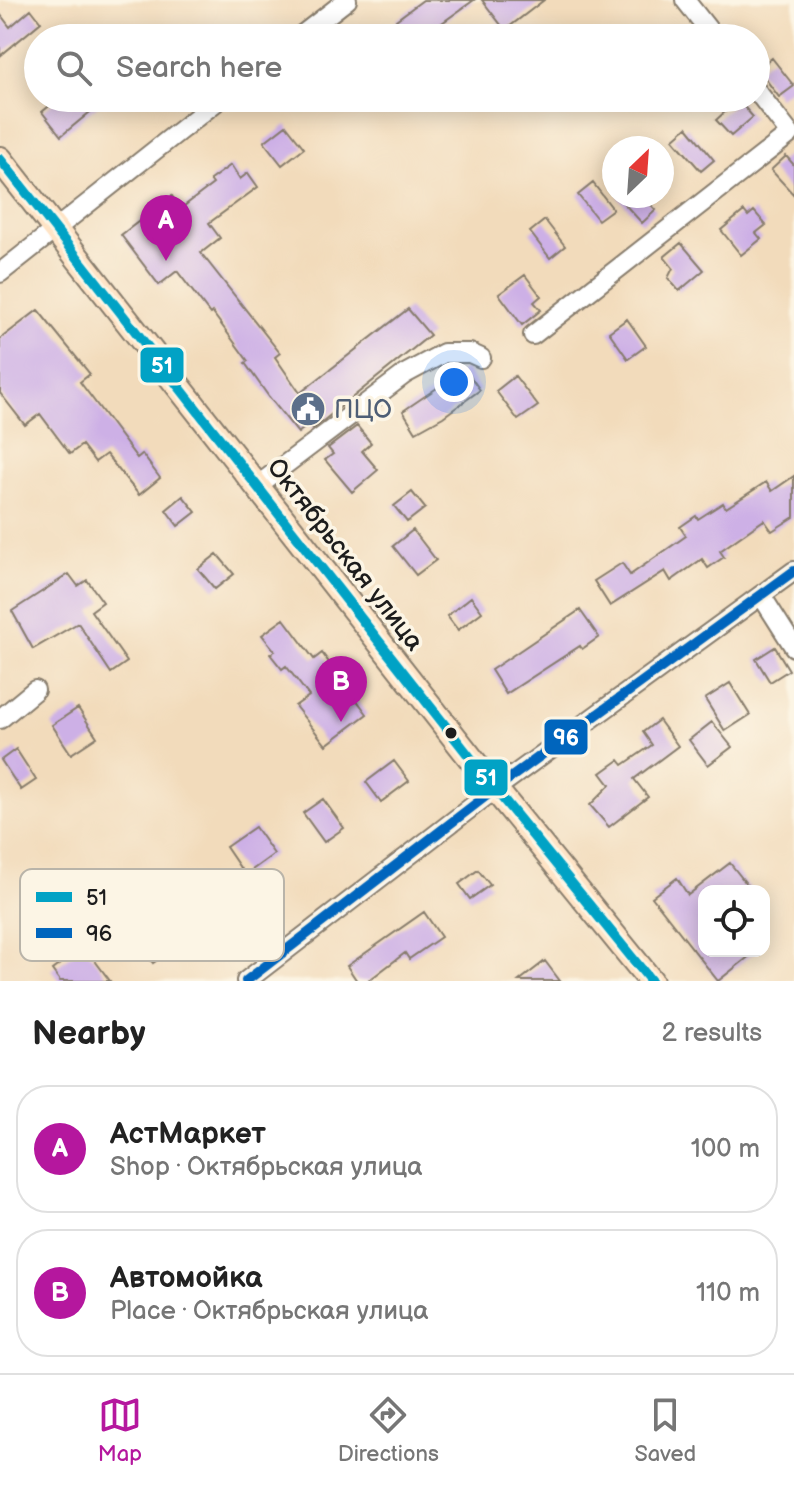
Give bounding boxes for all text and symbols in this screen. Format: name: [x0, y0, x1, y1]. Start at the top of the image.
search box: [24, 24, 770, 112]
icon: search: [52, 46, 96, 90]
text: Search here: [116, 50, 282, 86]
north arrow: [602, 136, 674, 208]
pin: A: [140, 195, 192, 261]
line badge: 51: [139, 346, 185, 384]
text: 51: [151, 353, 173, 380]
your location: [434, 362, 474, 402]
public building icon: ПЦО: [289, 390, 327, 428]
place label: ПЦО: [334, 395, 392, 426]
street label: Октябрьская улица: [260, 452, 430, 657]
pin: B: [315, 656, 367, 722]
line badge: 96: [543, 718, 589, 756]
unlabelled marker: [443, 725, 459, 741]
text: 96: [553, 725, 579, 752]
line badge: 51: [463, 758, 509, 797]
text: 51: [475, 765, 497, 792]
legend: [20, 869, 284, 961]
text: 51: [86, 885, 107, 912]
map controls: [698, 885, 770, 957]
button: locate: [698, 885, 770, 957]
text: 96: [86, 921, 112, 948]
text: Nearby: [32, 1013, 146, 1054]
text: 2 results: [662, 1018, 762, 1049]
text: АстМаркет: [110, 1116, 266, 1152]
text: A: [52, 1134, 68, 1165]
text: 100 m: [691, 1134, 760, 1165]
text: Shop · Октябрьская улица: [110, 1152, 423, 1183]
text: Автомойка: [110, 1260, 263, 1296]
text: B: [51, 1278, 69, 1309]
text: 110 m: [696, 1278, 760, 1309]
text: Place · Октябрьская улица: [110, 1296, 429, 1327]
tab: Map: [98, 1393, 142, 1468]
tab: Directions: [338, 1393, 439, 1468]
tab: Saved: [634, 1393, 696, 1468]

